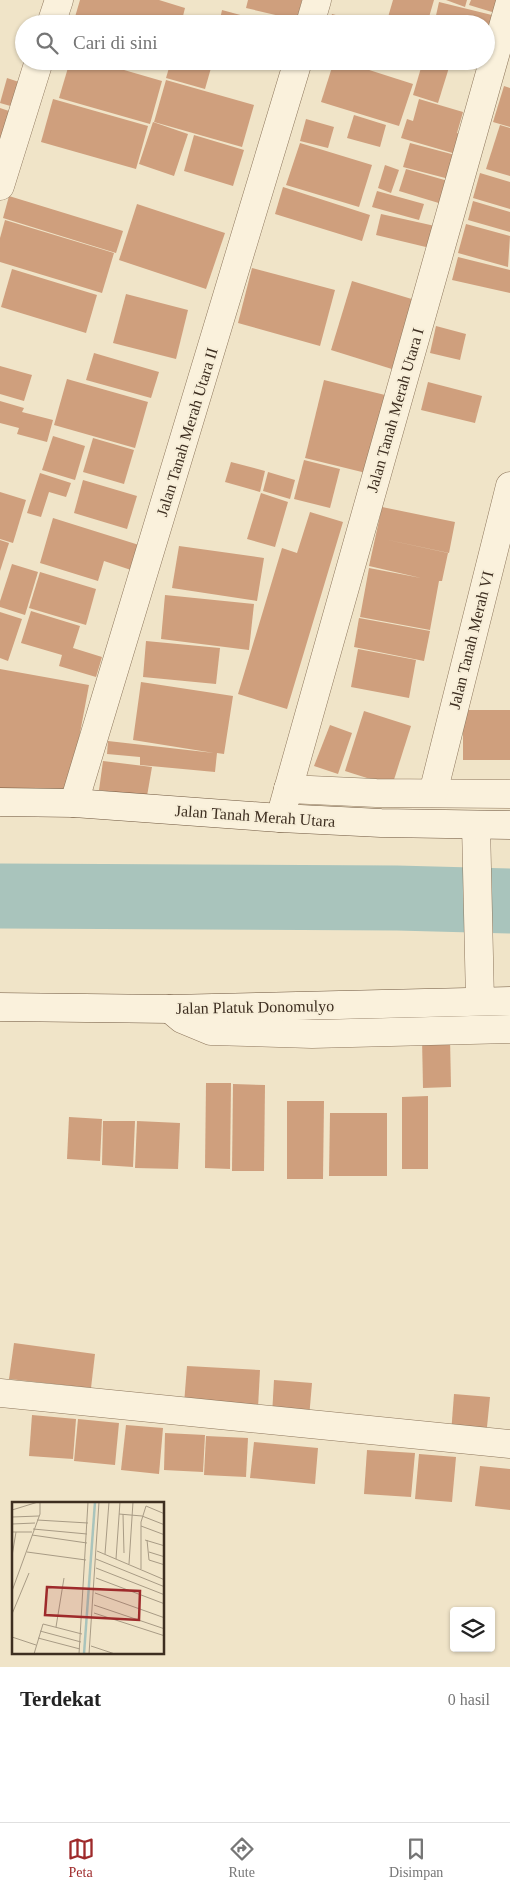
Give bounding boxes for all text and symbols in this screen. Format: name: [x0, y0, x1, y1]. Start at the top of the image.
search box: [15, 15, 495, 70]
icon: search: [33, 29, 61, 57]
text: Cari di sini: [73, 32, 157, 53]
street label: Jalan Tanah Merah Utara I: [363, 326, 427, 494]
street label: Jalan Tanah Merah Utara II: [153, 346, 221, 518]
street label: Jalan Tanah Merah VI: [446, 569, 496, 711]
street label: Jalan Tanah Merah Utara: [174, 802, 336, 830]
street label: Jalan Platuk Donomulyo: [176, 997, 334, 1018]
inset map: [12, 1502, 165, 1654]
map controls: [450, 1607, 495, 1652]
button: layers: [450, 1607, 495, 1652]
text: Terdekat: [20, 1687, 101, 1711]
text: 0 hasil: [448, 1691, 490, 1708]
tab: Peta: [67, 1835, 95, 1881]
tab: Rute: [228, 1835, 256, 1881]
tab: Disimpan: [389, 1835, 443, 1881]

